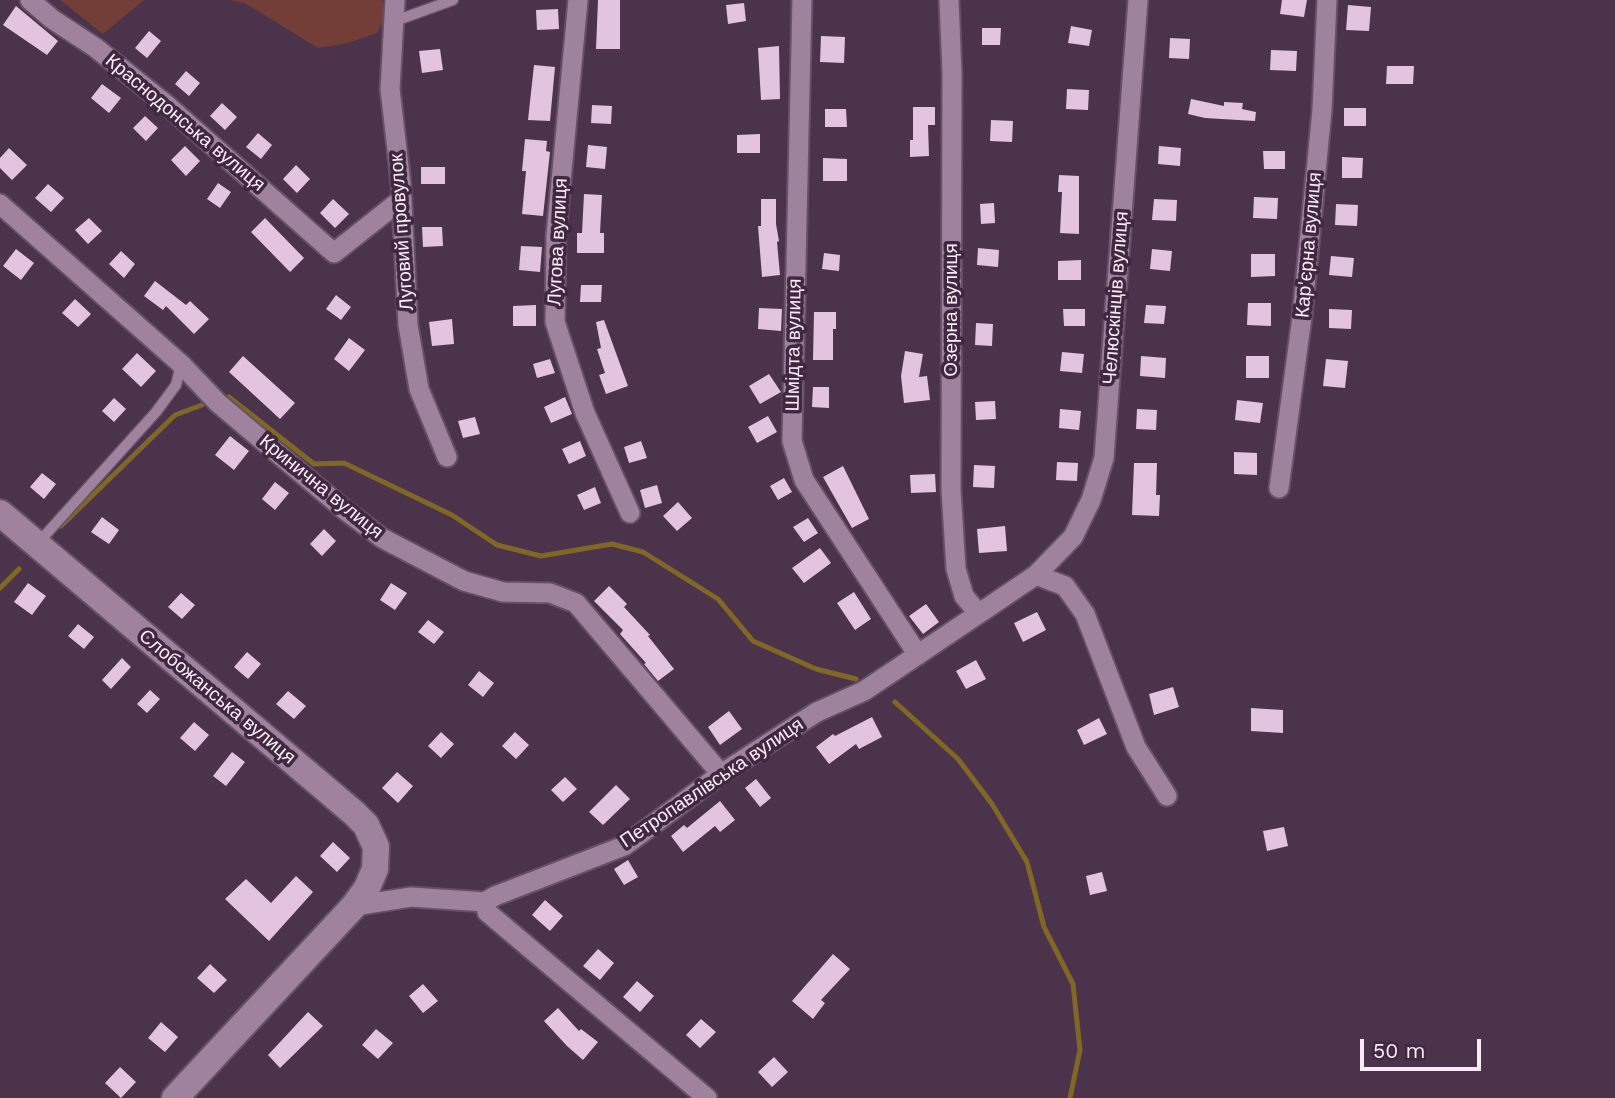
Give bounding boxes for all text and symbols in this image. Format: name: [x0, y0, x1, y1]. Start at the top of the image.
street label: Краснодонська вулиця: [101, 50, 269, 196]
street label: Луговий провулок: [385, 153, 419, 311]
street label: Кар'єрна вулиця: [1291, 171, 1327, 319]
street label: Лугова вулиця: [543, 178, 573, 306]
street label: Челюскінців вулиця: [1099, 211, 1133, 385]
street label: Озерна вулиця: [940, 243, 962, 377]
street label: Шмідта вулиця: [781, 278, 807, 412]
street label: Кринична вулиця: [255, 430, 387, 544]
street label: Слобожанська вулиця: [134, 625, 300, 769]
street label: Петропавлівська вулиця: [616, 713, 808, 853]
scale bar: [1363, 1024, 1484, 1068]
text: 50 m: [1373, 1038, 1425, 1063]

